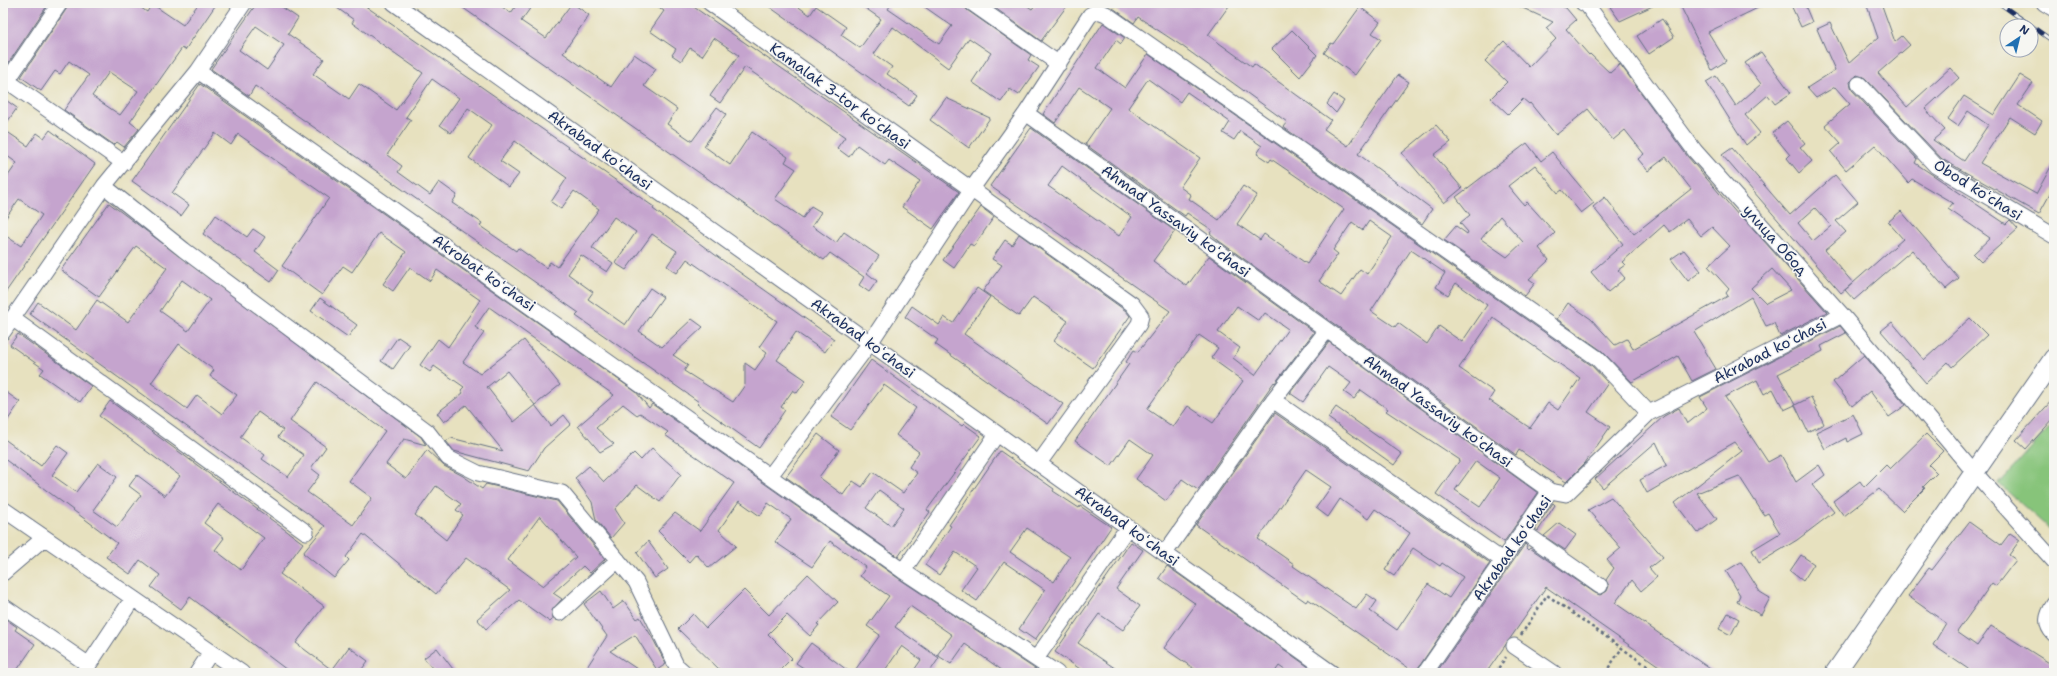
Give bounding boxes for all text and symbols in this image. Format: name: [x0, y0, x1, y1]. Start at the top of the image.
north arrow: [1999, 18, 2039, 58]
text: N: [2017, 22, 2033, 39]
street label: Kamalak 3-tor koʻchasi: [766, 38, 914, 154]
street label: Akrabad koʻchasi: [544, 105, 656, 195]
street label: Obod koʻchasi: [1930, 155, 2026, 225]
street label: Ahmad Yassaviy koʻchasi: [1097, 160, 1255, 282]
street label: улица Обод: [1738, 200, 1812, 280]
street label: Akrobat koʻchasi: [428, 230, 540, 316]
street label: Akrabad koʻchasi: [807, 293, 919, 383]
street label: Akrabad koʻchasi: [1710, 314, 1830, 388]
street label: Ahmad Yassaviy koʻchasi: [1359, 350, 1517, 472]
street label: Akrabad koʻchasi: [1071, 481, 1183, 571]
street label: Akrabad koʻchasi: [1468, 491, 1556, 605]

